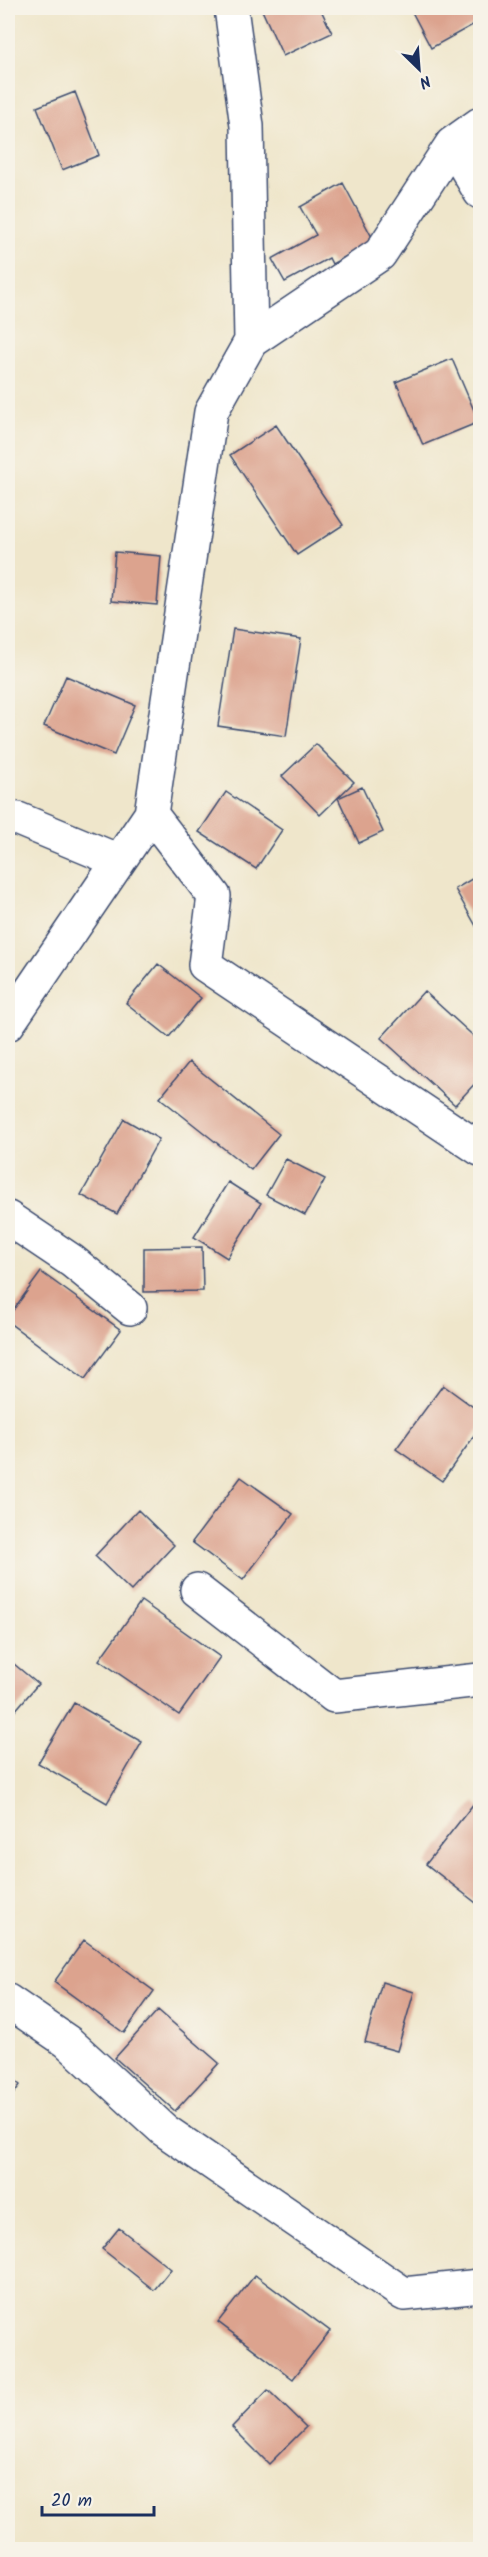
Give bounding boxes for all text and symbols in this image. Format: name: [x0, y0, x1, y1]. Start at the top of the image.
north arrow: [389, 39, 449, 99]
text: N: [415, 68, 435, 95]
scale bar: [42, 2479, 154, 2517]
text: 20 m: [51, 2487, 92, 2516]

